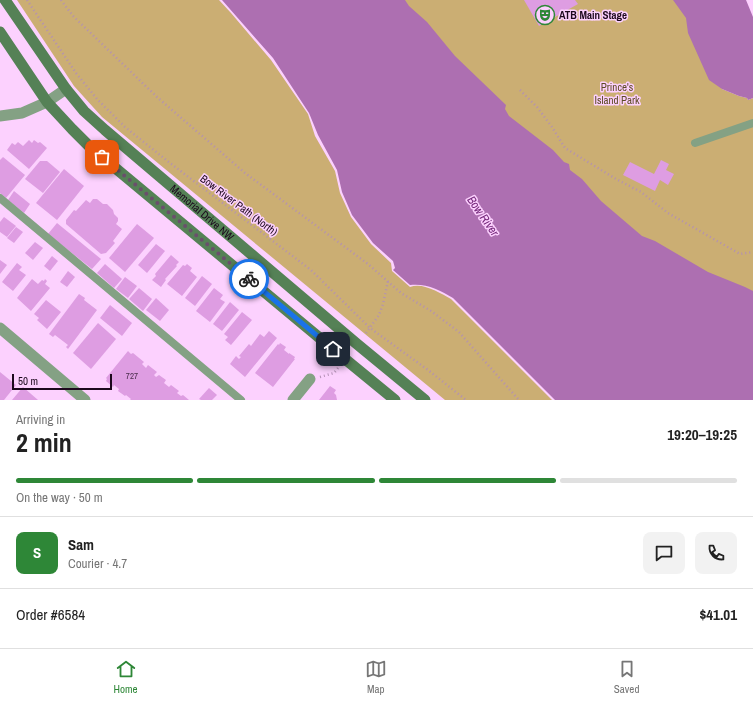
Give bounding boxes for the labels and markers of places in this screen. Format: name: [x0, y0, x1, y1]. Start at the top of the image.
theatre icon: ATB Main Stage: [534, 4, 556, 26]
place label: ATB Main Stage: [559, 8, 627, 22]
pin: [85, 140, 119, 174]
pin: [316, 332, 350, 366]

